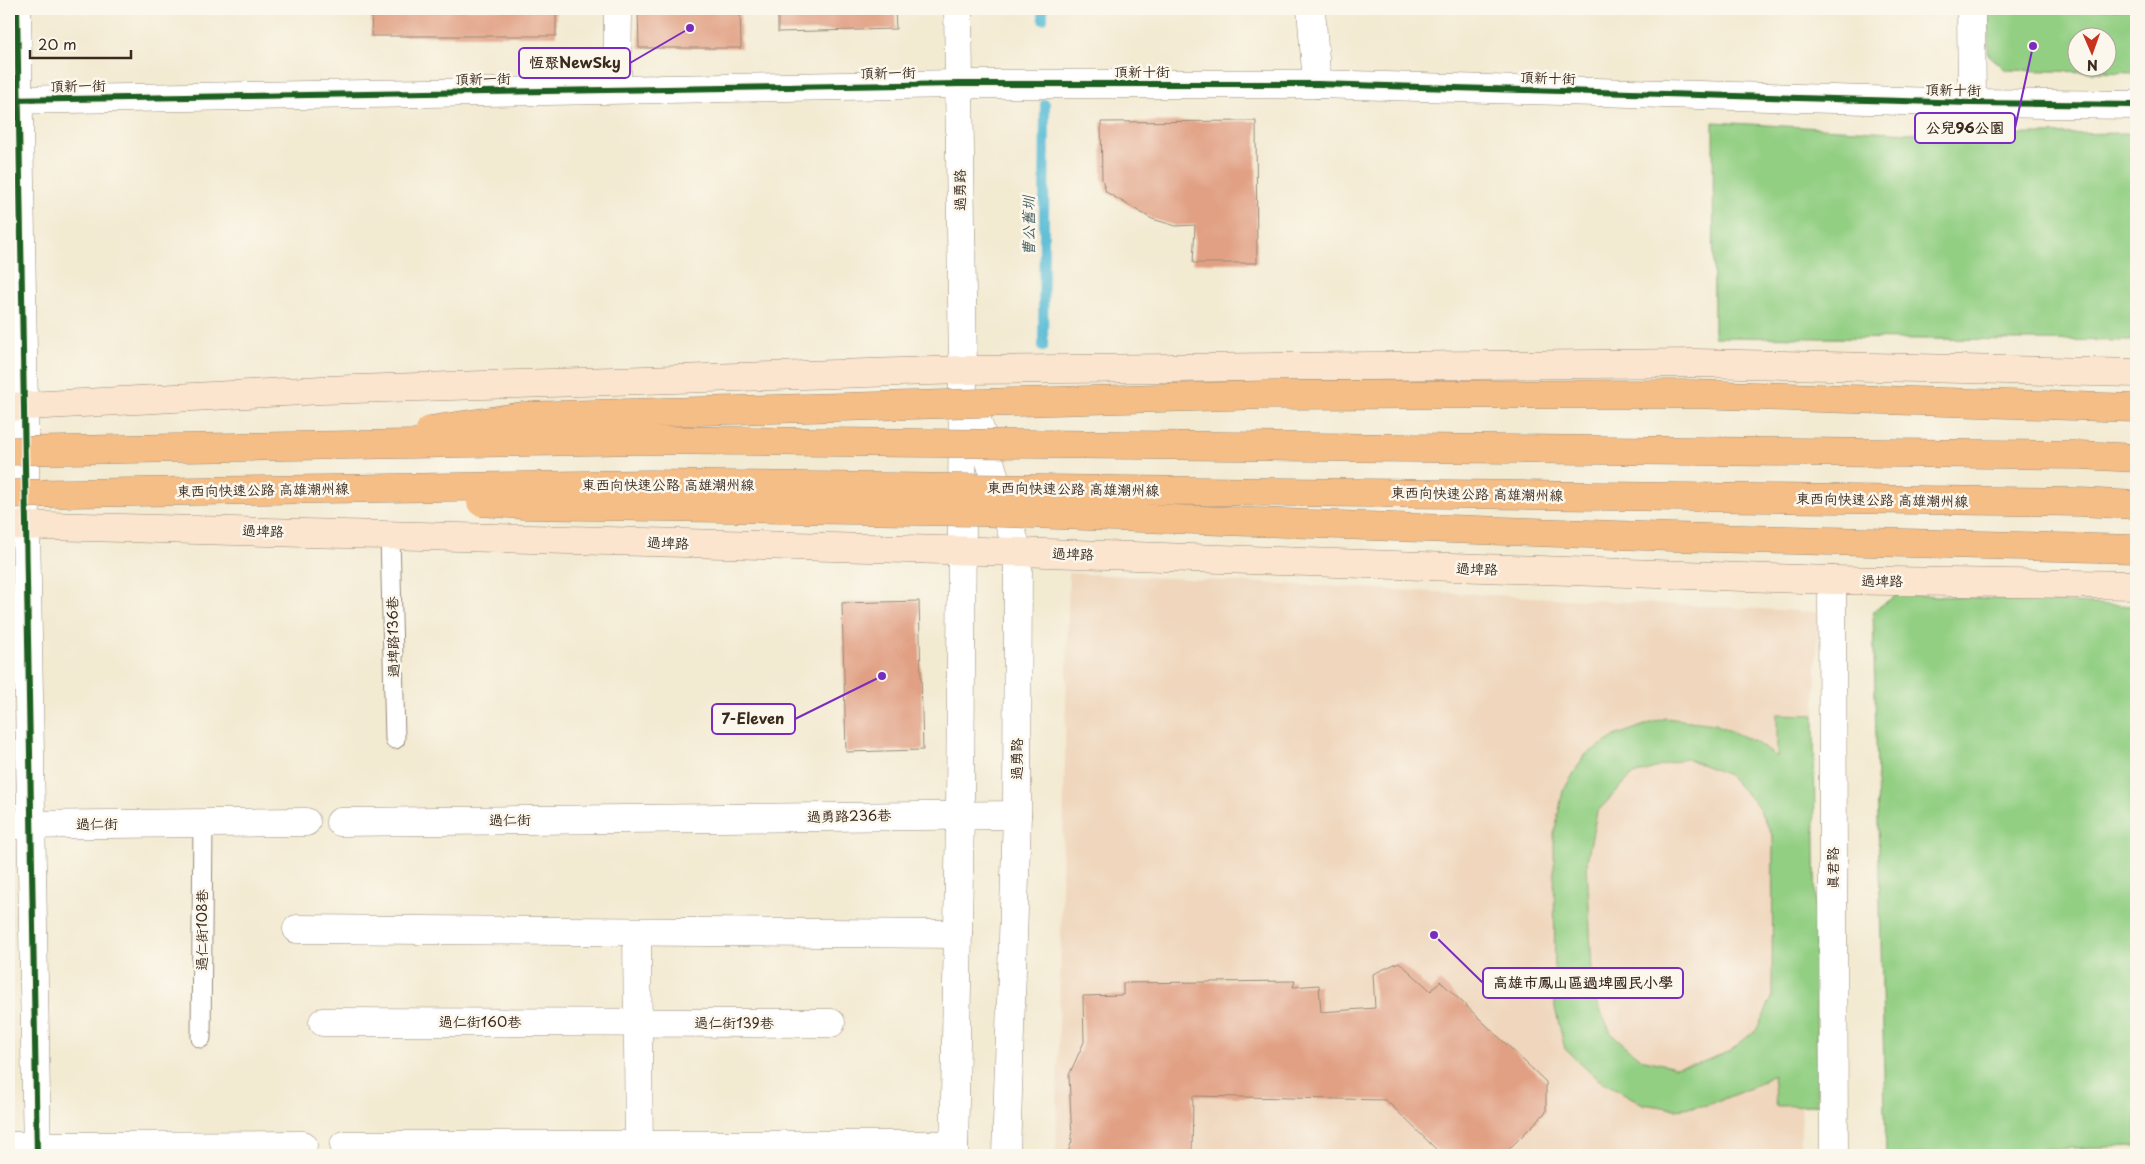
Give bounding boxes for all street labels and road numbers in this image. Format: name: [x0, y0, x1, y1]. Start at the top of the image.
street label: 頂新十街: [1114, 61, 1170, 82]
street label: 頂新一街: [860, 62, 916, 83]
street label: 頂新十街: [1520, 66, 1576, 89]
street label: 頂新一街: [455, 68, 511, 89]
street label: 頂新一街: [50, 75, 106, 96]
street label: 頂新十街: [1925, 79, 1981, 100]
street label: 過勇路: [949, 169, 970, 211]
street label: 東西向快速公路 高雄潮州線: [582, 474, 754, 495]
street label: 東西向快速公路 高雄潮州線: [987, 476, 1159, 501]
street label: 東西向快速公路 高雄潮州線: [177, 477, 349, 502]
street label: 東西向快速公路 高雄潮州線: [1391, 481, 1563, 506]
street label: 東西向快速公路 高雄潮州線: [1796, 487, 1968, 512]
street label: 過埤路: [242, 519, 284, 542]
street label: 過埤路: [647, 531, 689, 554]
street label: 過埤路: [1052, 542, 1094, 565]
street label: 過埤路: [1456, 557, 1498, 580]
street label: 過埤路: [1861, 570, 1903, 591]
street label: 過埤路136巷: [381, 595, 404, 678]
street label: 過勇路: [1006, 738, 1027, 780]
street label: 過勇路236巷: [807, 804, 892, 827]
street label: 過仁街: [489, 809, 531, 830]
street label: 過仁街: [76, 813, 118, 834]
street label: 真君路: [1822, 847, 1843, 889]
street label: 過仁街108巷: [191, 888, 212, 971]
street label: 過仁街160巷: [439, 1011, 522, 1032]
street label: 過仁街139巷: [694, 1012, 775, 1033]

